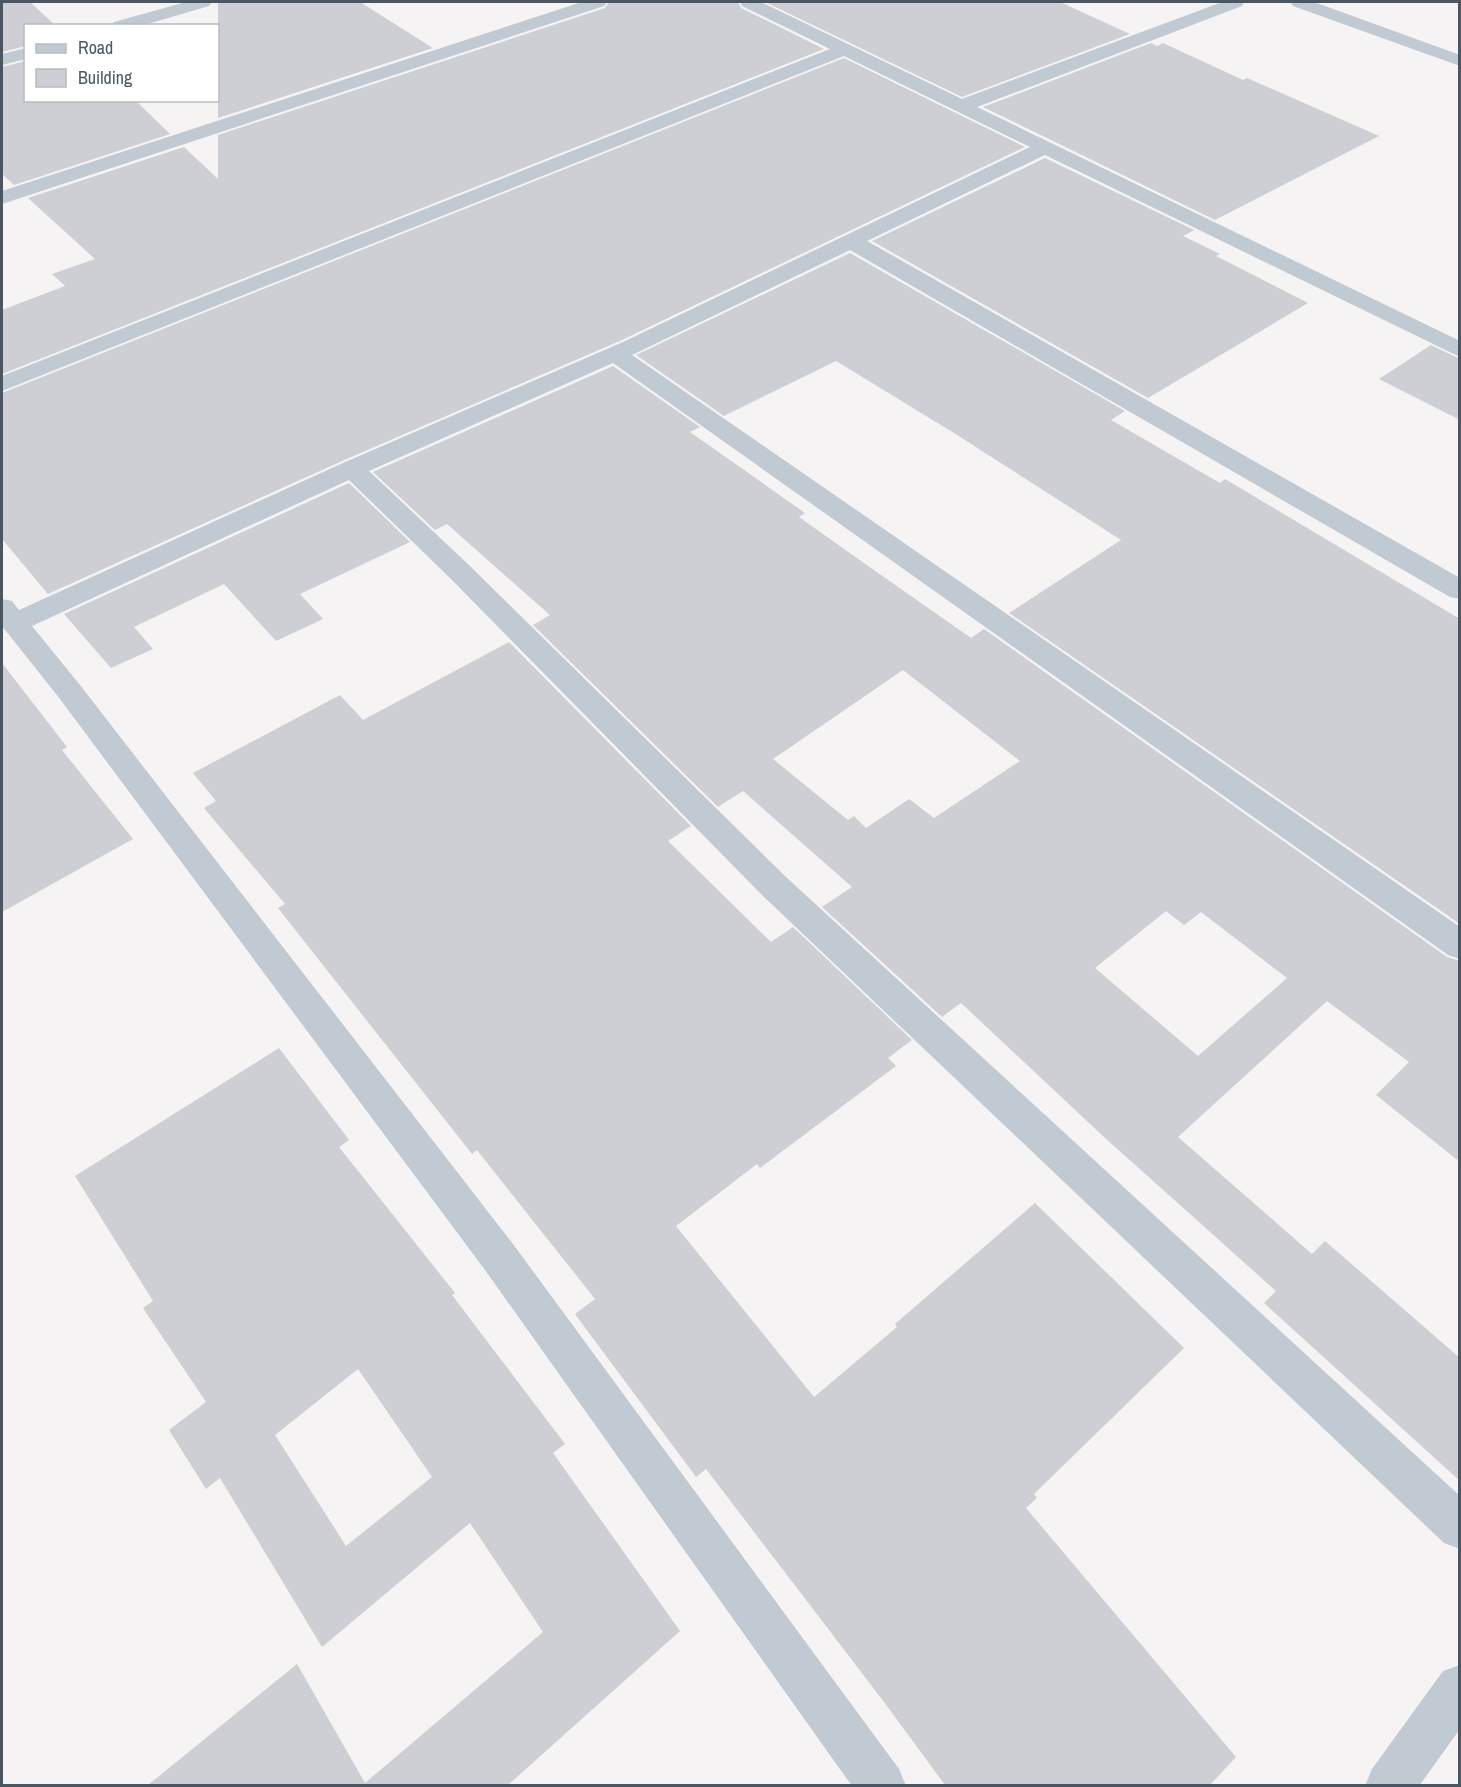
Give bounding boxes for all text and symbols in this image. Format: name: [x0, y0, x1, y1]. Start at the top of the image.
legend: [24, 24, 219, 102]
text: Road: [78, 35, 113, 60]
text: Building: [78, 65, 133, 90]

